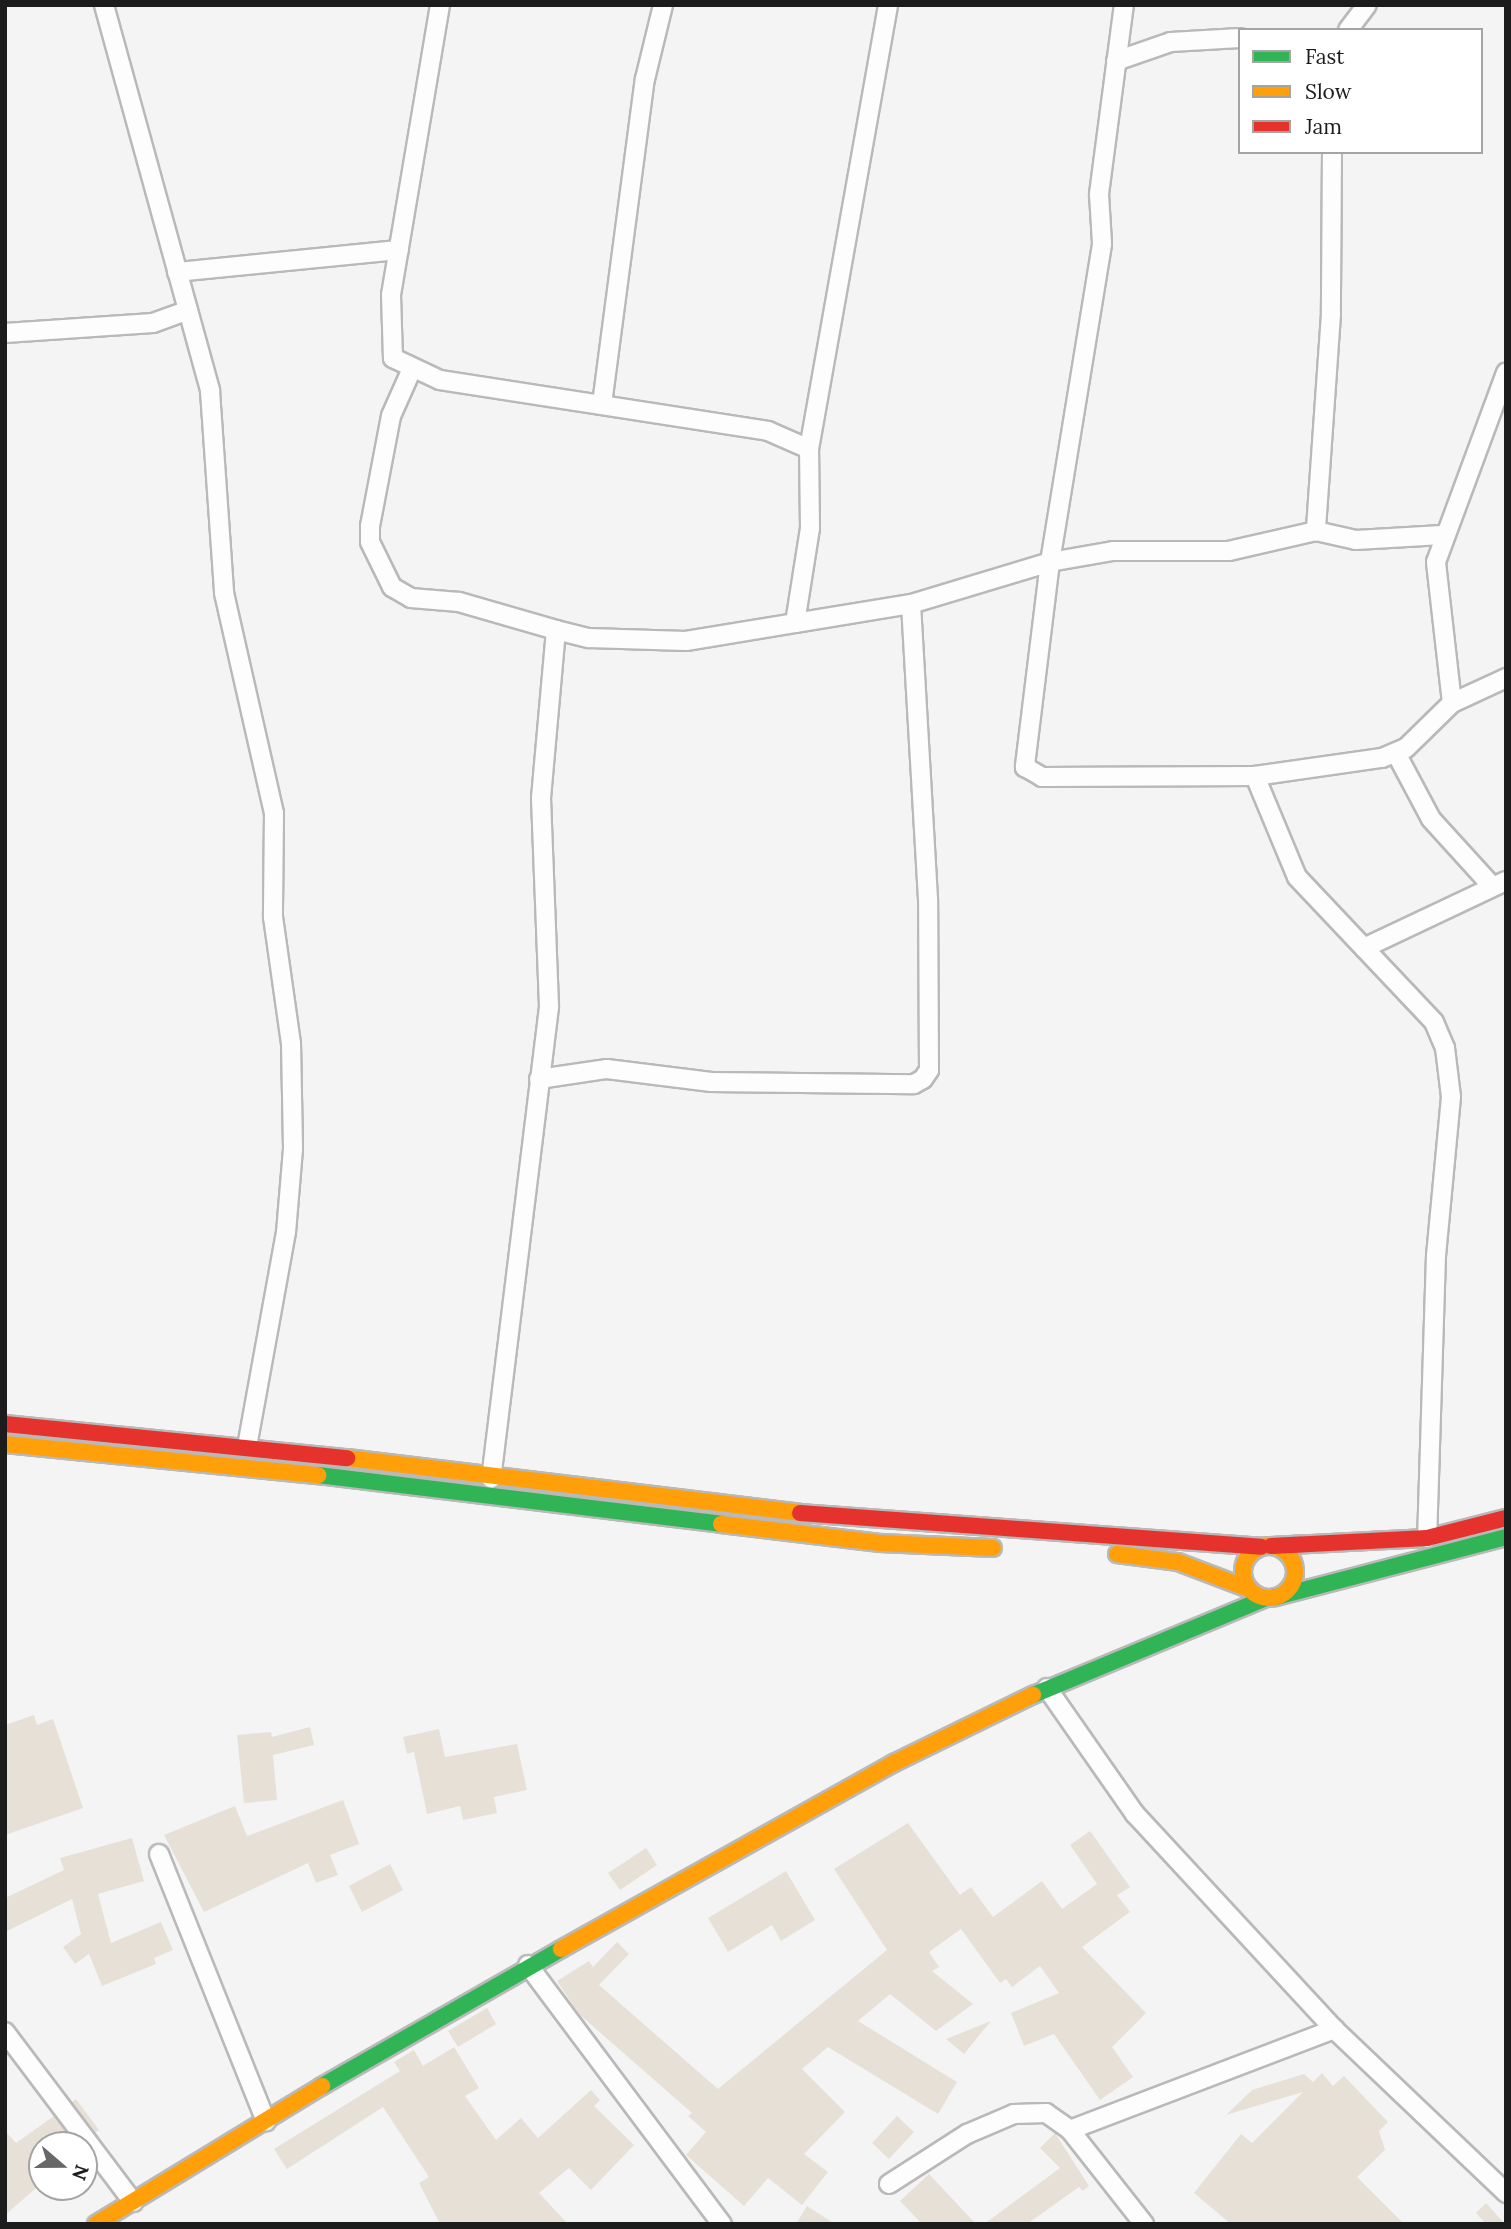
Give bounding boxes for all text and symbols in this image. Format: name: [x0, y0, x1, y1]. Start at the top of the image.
legend: [1238, 28, 1483, 154]
text: Fast: [1305, 43, 1344, 70]
text: Slow: [1305, 78, 1352, 105]
text: Jam: [1305, 113, 1342, 140]
north arrow: [28, 2131, 98, 2201]
text: N: [67, 2161, 95, 2184]

